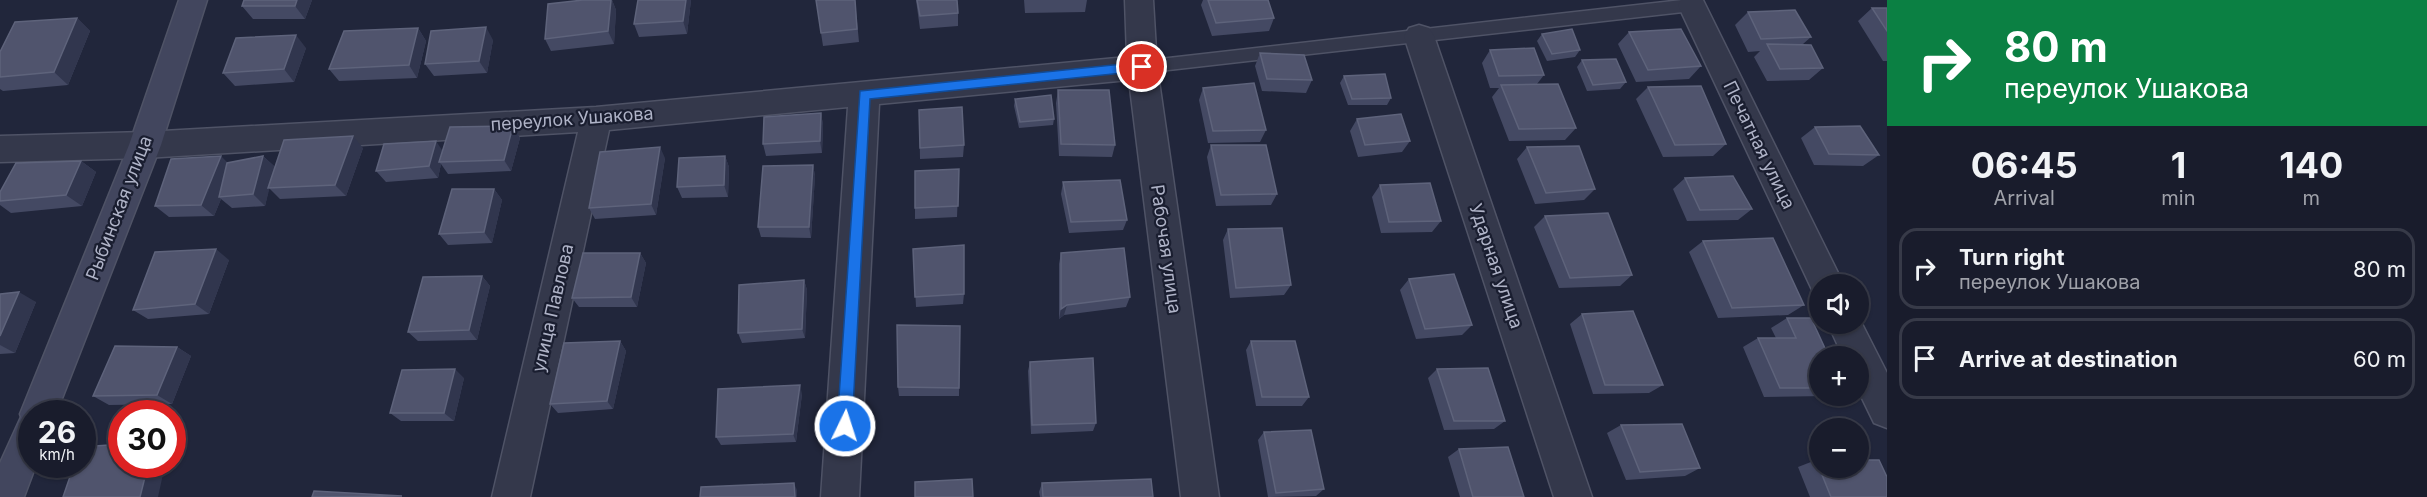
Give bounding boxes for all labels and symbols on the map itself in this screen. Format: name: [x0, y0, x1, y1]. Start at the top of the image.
pin: [1116, 41, 1167, 92]
street label: Печатная улица: [1719, 77, 1800, 212]
street label: переулок Ушакова: [490, 102, 654, 135]
street label: Рыбинская улица: [81, 133, 156, 283]
street label: Рабочая улица: [1147, 183, 1186, 315]
street label: Ударная улица: [1465, 201, 1528, 331]
street label: улица Павлова: [528, 242, 578, 374]
position arrow: [813, 394, 877, 458]
speed limit sign: 30: [108, 400, 186, 478]

